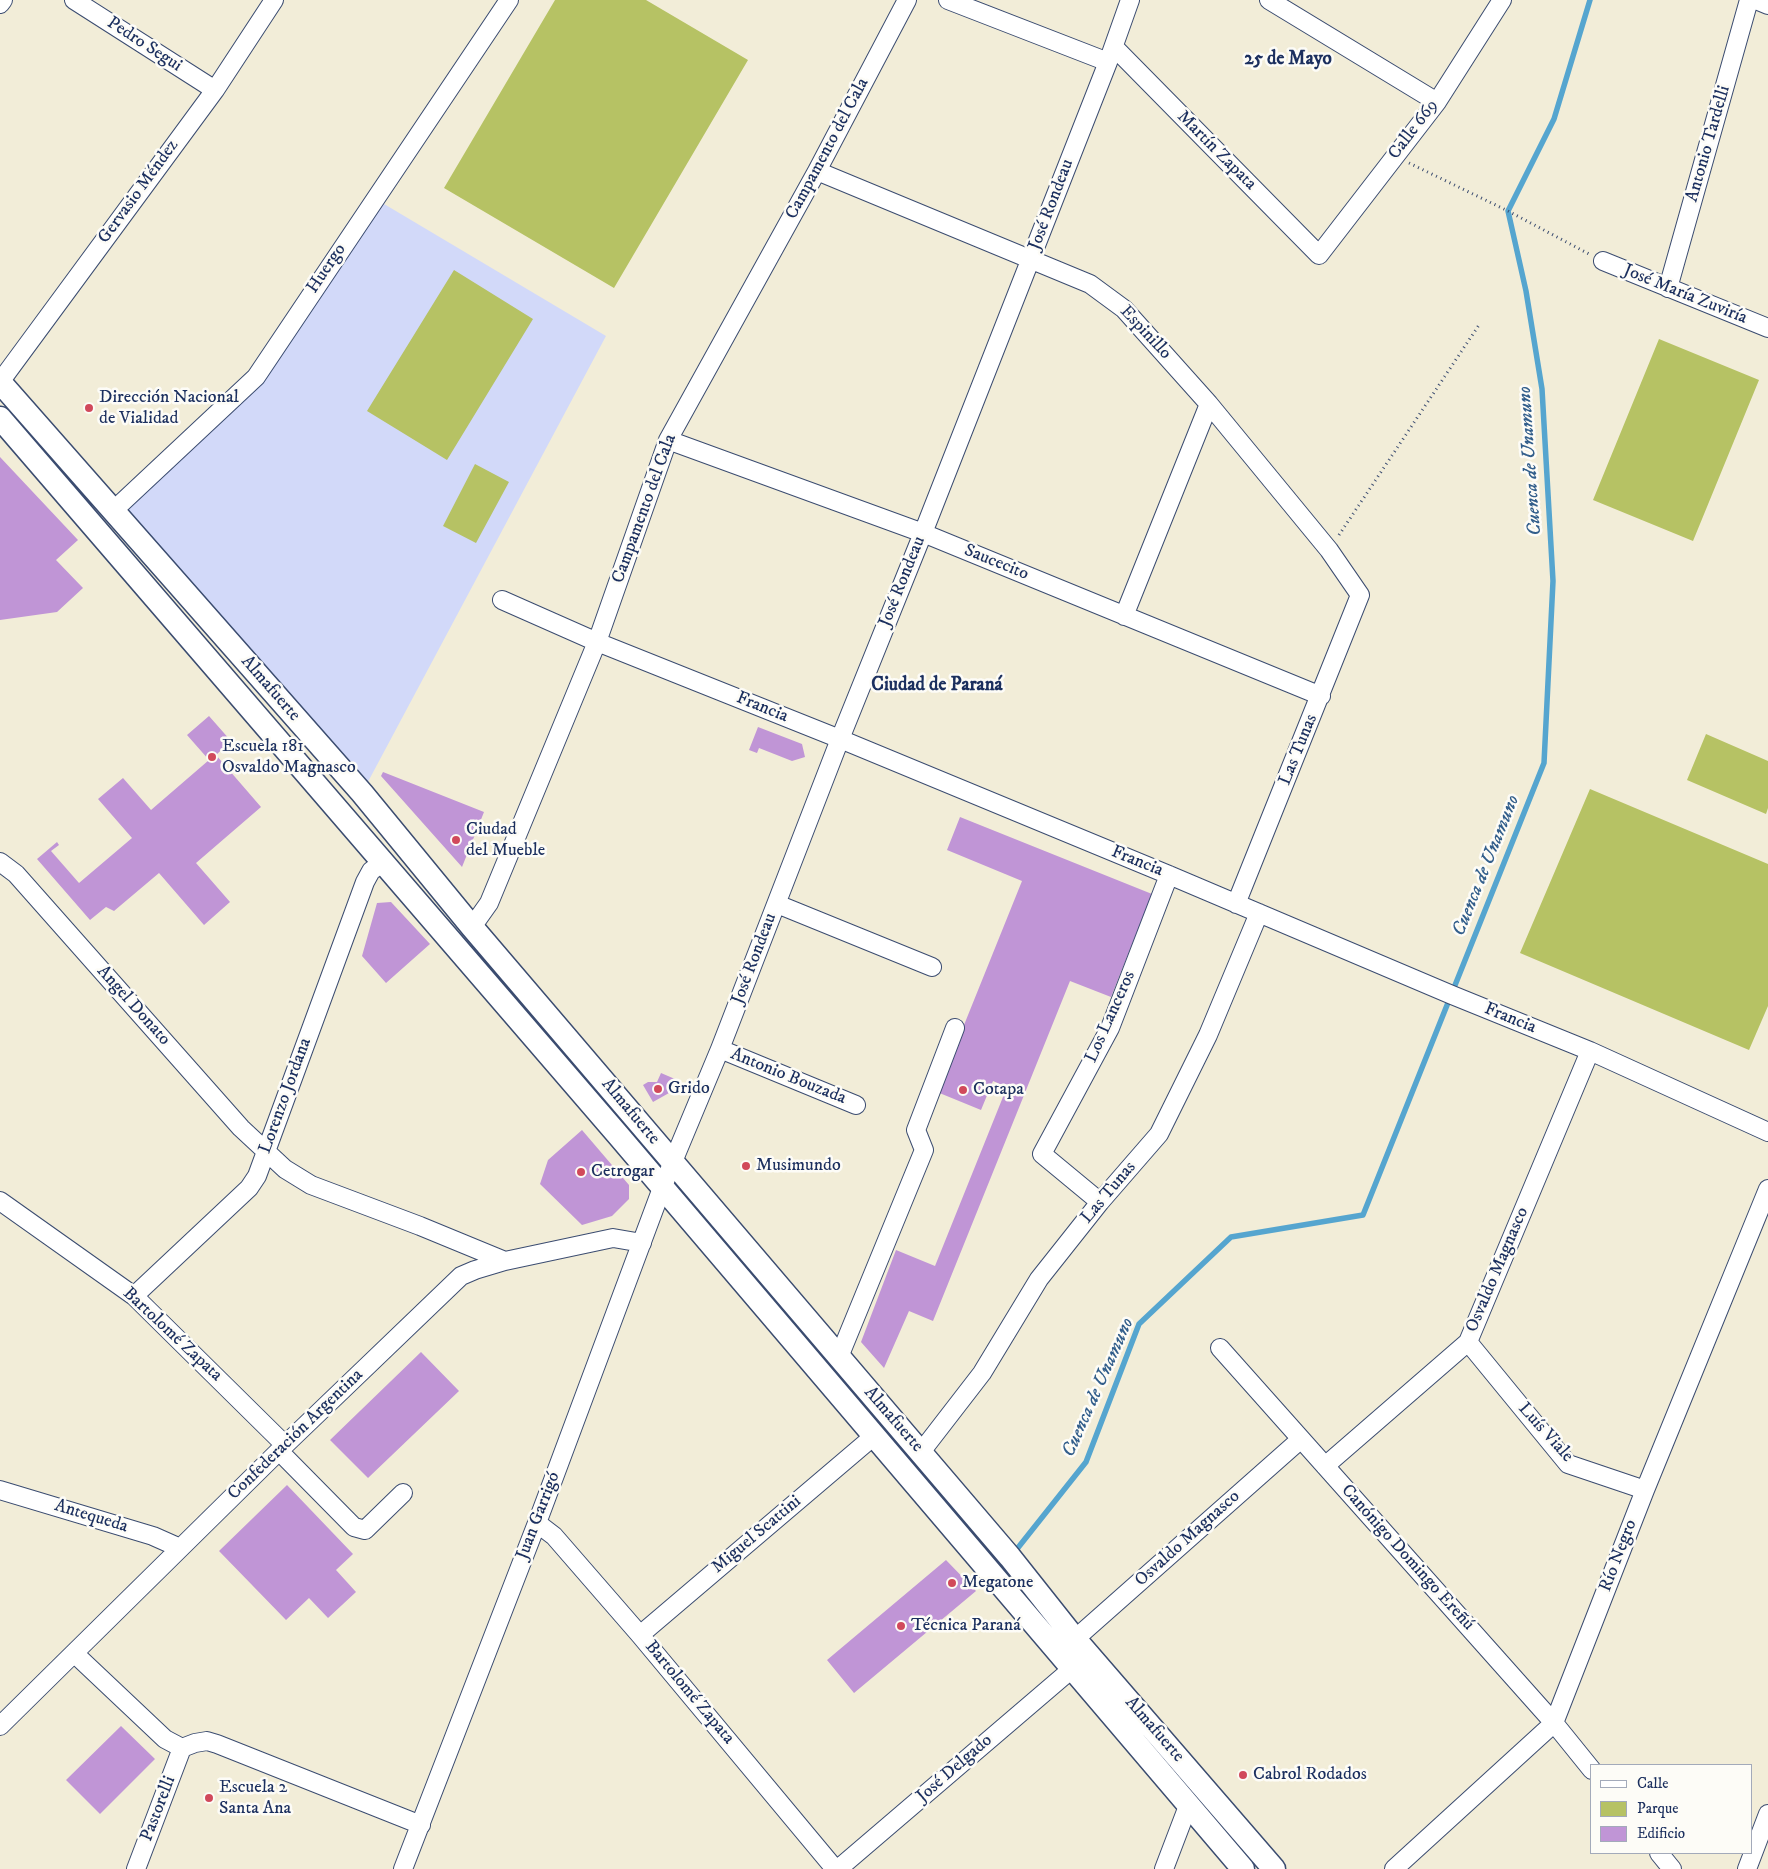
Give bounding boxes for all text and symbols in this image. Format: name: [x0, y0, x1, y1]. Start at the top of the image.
street label: Pedro Segui: [103, 13, 185, 77]
district label: 25 de Mayo: [1244, 49, 1332, 71]
street label: Campamento del Cala: [782, 75, 874, 223]
street label: Antonio Tardelli: [1682, 83, 1736, 205]
street label: Calle 669: [1384, 96, 1444, 164]
street label: Martín Zapata: [1172, 107, 1260, 195]
street label: Gervasio Méndez: [94, 136, 184, 248]
street label: José Rondeau: [1025, 156, 1079, 254]
street label: Huergo: [303, 240, 351, 298]
street label: José María Zuviría: [1620, 260, 1750, 330]
street label: Espinillo: [1115, 302, 1175, 364]
water label: Cuenca de Unamuno: [1514, 385, 1548, 537]
place label: Dirección Nacional de Vialidad: [99, 387, 239, 429]
marker: Dirección Nacional de Vialidad: [83, 402, 95, 414]
street label: Campamento del Cala: [608, 432, 682, 586]
street label: José Rondeau: [875, 534, 931, 630]
street label: Saucecito: [961, 540, 1031, 586]
street label: Almafuerte: [236, 652, 304, 726]
district label: Ciudad de Paraná: [871, 675, 1003, 697]
street label: Francia: [733, 688, 791, 728]
street label: Las Tunas: [1275, 711, 1323, 789]
place label: Escuela 181 Osvaldo Magnasco: [222, 736, 356, 779]
marker: Escuela 181 Osvaldo Magnasco: [206, 751, 218, 763]
water label: Cuenca de Unamuno: [1448, 792, 1526, 940]
place label: Ciudad del Mueble: [466, 819, 545, 862]
marker: Ciudad del Mueble: [450, 834, 462, 846]
street label: Francia: [1108, 842, 1166, 882]
street label: José Rondeau: [728, 910, 782, 1008]
street label: Angel Donato: [91, 962, 175, 1050]
street label: Los Lanceros: [1081, 968, 1141, 1066]
street label: Francia: [1481, 999, 1539, 1039]
street label: Lorenzo Jordana: [255, 1035, 317, 1157]
street label: Antonio Bouzada: [727, 1044, 849, 1110]
street label: Almafuerte: [596, 1074, 664, 1150]
place label: Grido: [668, 1078, 710, 1100]
place label: Cotapa: [973, 1079, 1024, 1101]
marker: Grido: [652, 1083, 664, 1095]
marker: Cotapa: [957, 1084, 969, 1096]
place label: Musimundo: [756, 1155, 841, 1177]
street label: Las Tunas: [1077, 1158, 1141, 1228]
marker: Musimundo: [740, 1160, 752, 1172]
place label: Cetrogar: [591, 1161, 655, 1183]
marker: Cetrogar: [575, 1166, 587, 1178]
street label: Osvaldo Magnasco: [1462, 1204, 1534, 1336]
street label: Bartolomé Zapata: [118, 1283, 226, 1387]
water label: Cuenca de Unamuno: [1058, 1315, 1140, 1461]
street label: Confederación Argentina: [224, 1365, 368, 1505]
street label: Almafuerte: [859, 1383, 927, 1457]
street label: Luís Viale: [1513, 1399, 1577, 1467]
street label: Juan Garrigó: [512, 1469, 566, 1563]
street label: Canónigo Domingo Ereñú: [1336, 1480, 1478, 1636]
street label: Osvaldo Magnasco: [1131, 1486, 1245, 1592]
street label: Miguel Scattini: [708, 1491, 806, 1579]
street label: Antequeda: [52, 1496, 130, 1538]
street label: Río Negro: [1595, 1517, 1643, 1595]
place label: Megatone: [962, 1572, 1033, 1594]
marker: Megatone: [946, 1577, 958, 1589]
place label: Técnica Paraná: [911, 1615, 1021, 1637]
marker: Técnica Paraná: [895, 1620, 907, 1632]
street label: Bartolomé Zapata: [639, 1637, 739, 1749]
street label: Almafuerte: [1120, 1693, 1188, 1767]
street label: José Delgado: [913, 1730, 997, 1808]
place label: Cabrol Rodados: [1253, 1764, 1367, 1786]
legend: [1590, 1764, 1753, 1854]
marker: Cabrol Rodados: [1237, 1769, 1249, 1781]
street label: Pastorelli: [137, 1773, 181, 1845]
text: Calle: [1637, 1774, 1669, 1793]
place label: Escuela 2 Santa Ana: [219, 1777, 291, 1820]
marker: Escuela 2 Santa Ana: [203, 1792, 215, 1804]
text: Parque: [1637, 1799, 1678, 1818]
text: Edificio: [1637, 1824, 1685, 1843]

